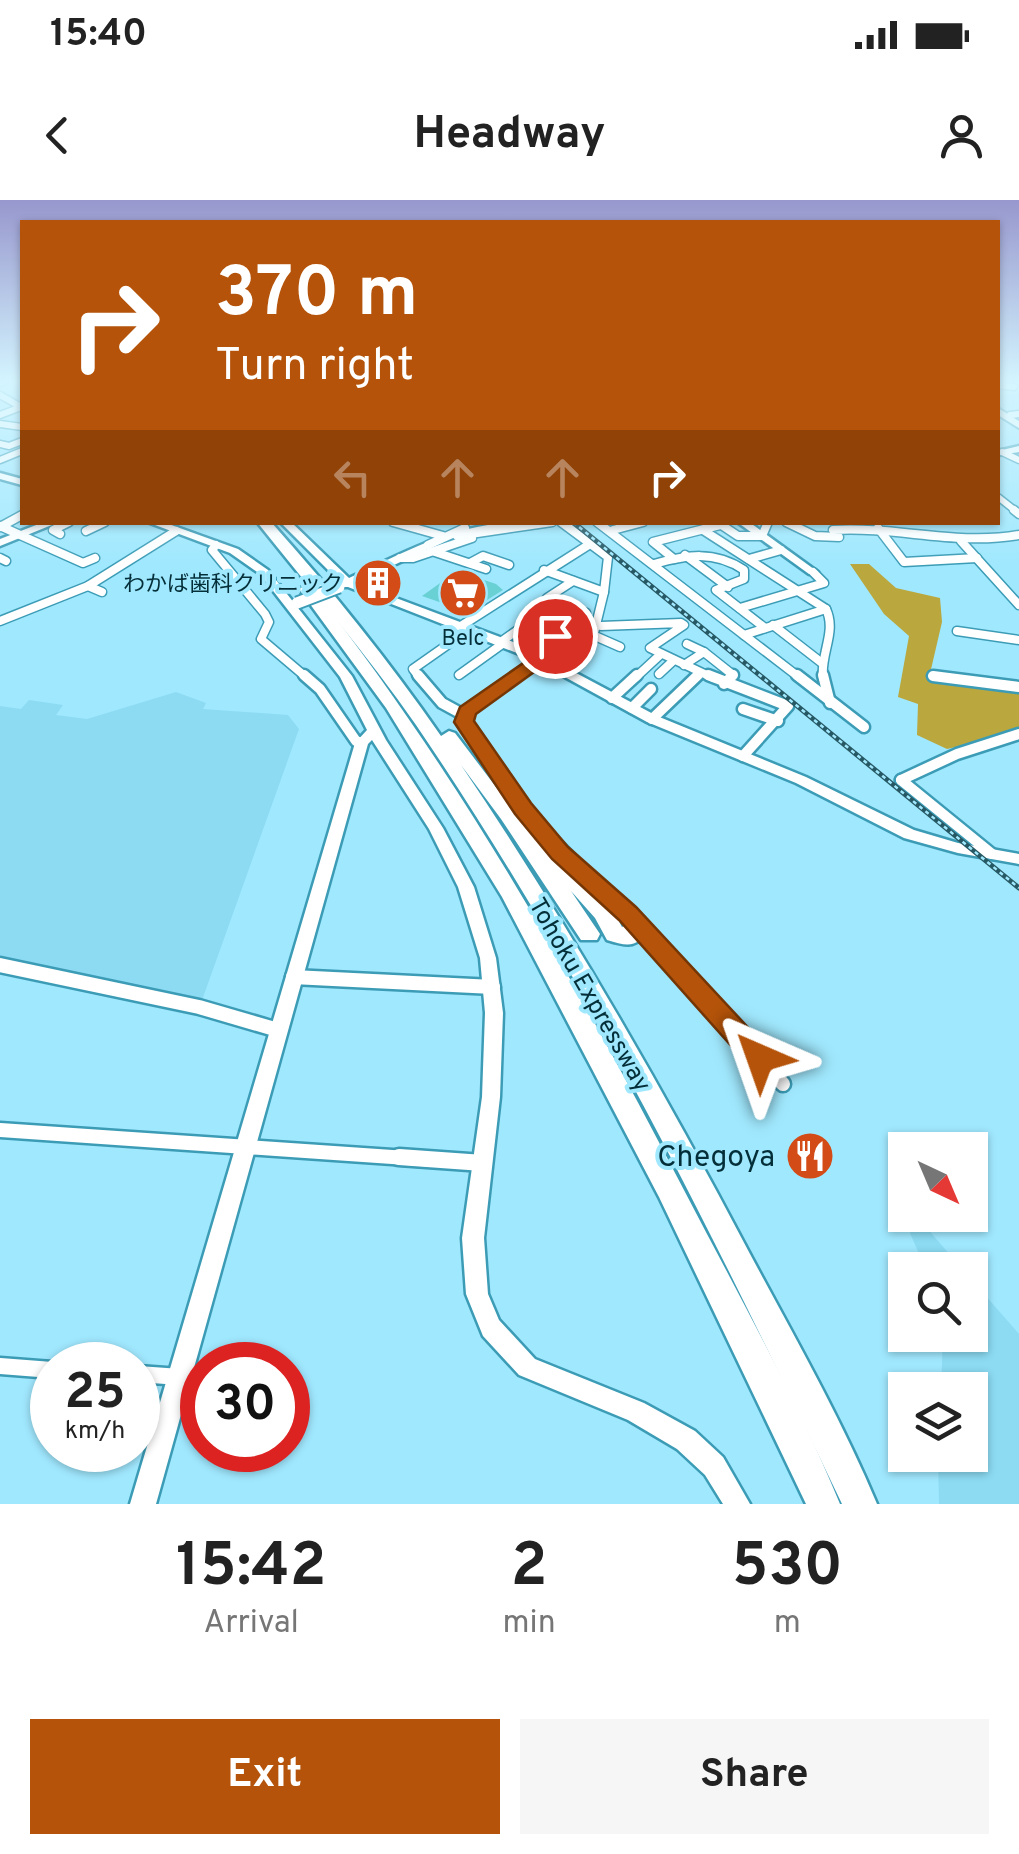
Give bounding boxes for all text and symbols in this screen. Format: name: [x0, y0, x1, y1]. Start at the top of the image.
text: 15:40: [50, 11, 147, 60]
text: Headway: [413, 107, 606, 164]
icon: back: [30, 108, 85, 163]
icon: person: [934, 108, 989, 163]
text: 370 m: [215, 252, 418, 341]
icon: right: [50, 260, 180, 390]
text: Turn right: [215, 339, 414, 396]
icon: left: [325, 450, 380, 505]
icon: ahead: [430, 450, 485, 505]
icon: ahead: [535, 450, 590, 505]
icon: right: [640, 450, 695, 505]
building icon: わかば歯科クリニック: [352, 557, 404, 609]
supermarket icon: Belc: [437, 567, 489, 619]
place label: わかば歯科クリニック: [123, 572, 343, 599]
pin: [513, 594, 598, 679]
icon: arrive: [528, 609, 583, 664]
place label: Belc: [441, 626, 485, 653]
street label: Tohoku Expressway: [520, 893, 657, 1098]
position arrow: [708, 1006, 812, 1110]
restaurant icon: Chegoya: [784, 1130, 836, 1182]
north arrow: [888, 1132, 988, 1232]
map controls: [888, 1132, 988, 1472]
place label: Chegoya: [657, 1140, 775, 1177]
button: search: [888, 1252, 988, 1352]
speed limit sign: 30: [180, 1342, 310, 1472]
text: 25: [64, 1363, 126, 1426]
button: layers: [888, 1372, 988, 1472]
text: km/h: [65, 1416, 125, 1448]
text: 15:42: [176, 1531, 327, 1607]
text: 2: [511, 1531, 547, 1607]
text: 530: [732, 1531, 843, 1607]
text: Arrival: [204, 1604, 299, 1644]
text: min: [503, 1604, 556, 1644]
text: m: [774, 1604, 801, 1644]
button: Exit: [30, 1719, 500, 1834]
button: Share: [520, 1719, 989, 1834]

